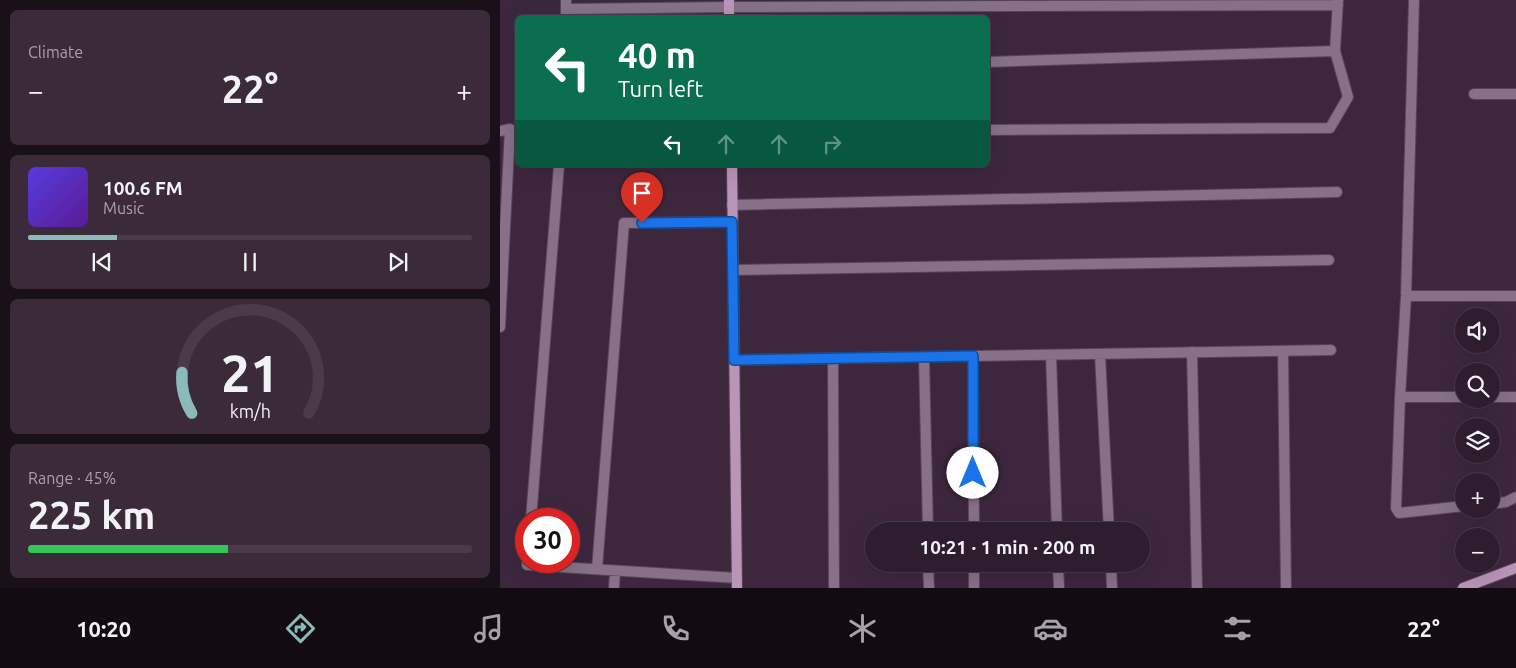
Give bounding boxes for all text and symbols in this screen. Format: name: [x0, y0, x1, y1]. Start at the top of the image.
icon: left: [535, 35, 600, 100]
text: 40 m: [618, 35, 696, 75]
text: Climate: [28, 43, 83, 61]
text: 22°: [222, 68, 278, 110]
text: −: [28, 75, 44, 106]
text: +: [456, 75, 472, 106]
text: Turn left: [618, 76, 703, 101]
icon: left: [659, 130, 687, 158]
icon: ahead: [712, 130, 740, 158]
icon: ahead: [765, 130, 793, 158]
icon: right: [818, 130, 846, 158]
pin: [621, 172, 663, 223]
text: 100.6 FM: [103, 177, 183, 199]
icon: arrive: [628, 179, 656, 207]
text: Music: [103, 199, 144, 217]
icon: previous: [88, 248, 116, 276]
icon: pause: [236, 248, 264, 276]
icon: next: [384, 248, 412, 276]
map controls: [1455, 308, 1500, 573]
button: sound: [1455, 308, 1500, 353]
text: 21: [221, 344, 279, 402]
button: search: [1455, 363, 1500, 408]
text: km/h: [229, 401, 271, 421]
button: layers: [1455, 418, 1500, 463]
position arrow: [946, 446, 998, 498]
text: Range · 45%: [28, 469, 116, 487]
button: +: [1455, 473, 1500, 518]
text: 225 km: [28, 494, 155, 536]
speed limit sign: 30: [515, 508, 580, 573]
button: −: [1455, 528, 1500, 573]
text: 10:21 · 1 min · 200 m: [920, 536, 1095, 558]
icon: directions: [283, 611, 318, 646]
icon: music: [471, 611, 506, 646]
icon: phone: [658, 611, 693, 646]
icon: climate: [845, 611, 880, 646]
icon: car: [1033, 611, 1068, 646]
icon: filters: [1220, 611, 1255, 646]
text: 10:20: [76, 616, 131, 641]
text: 22°: [1407, 616, 1440, 641]

